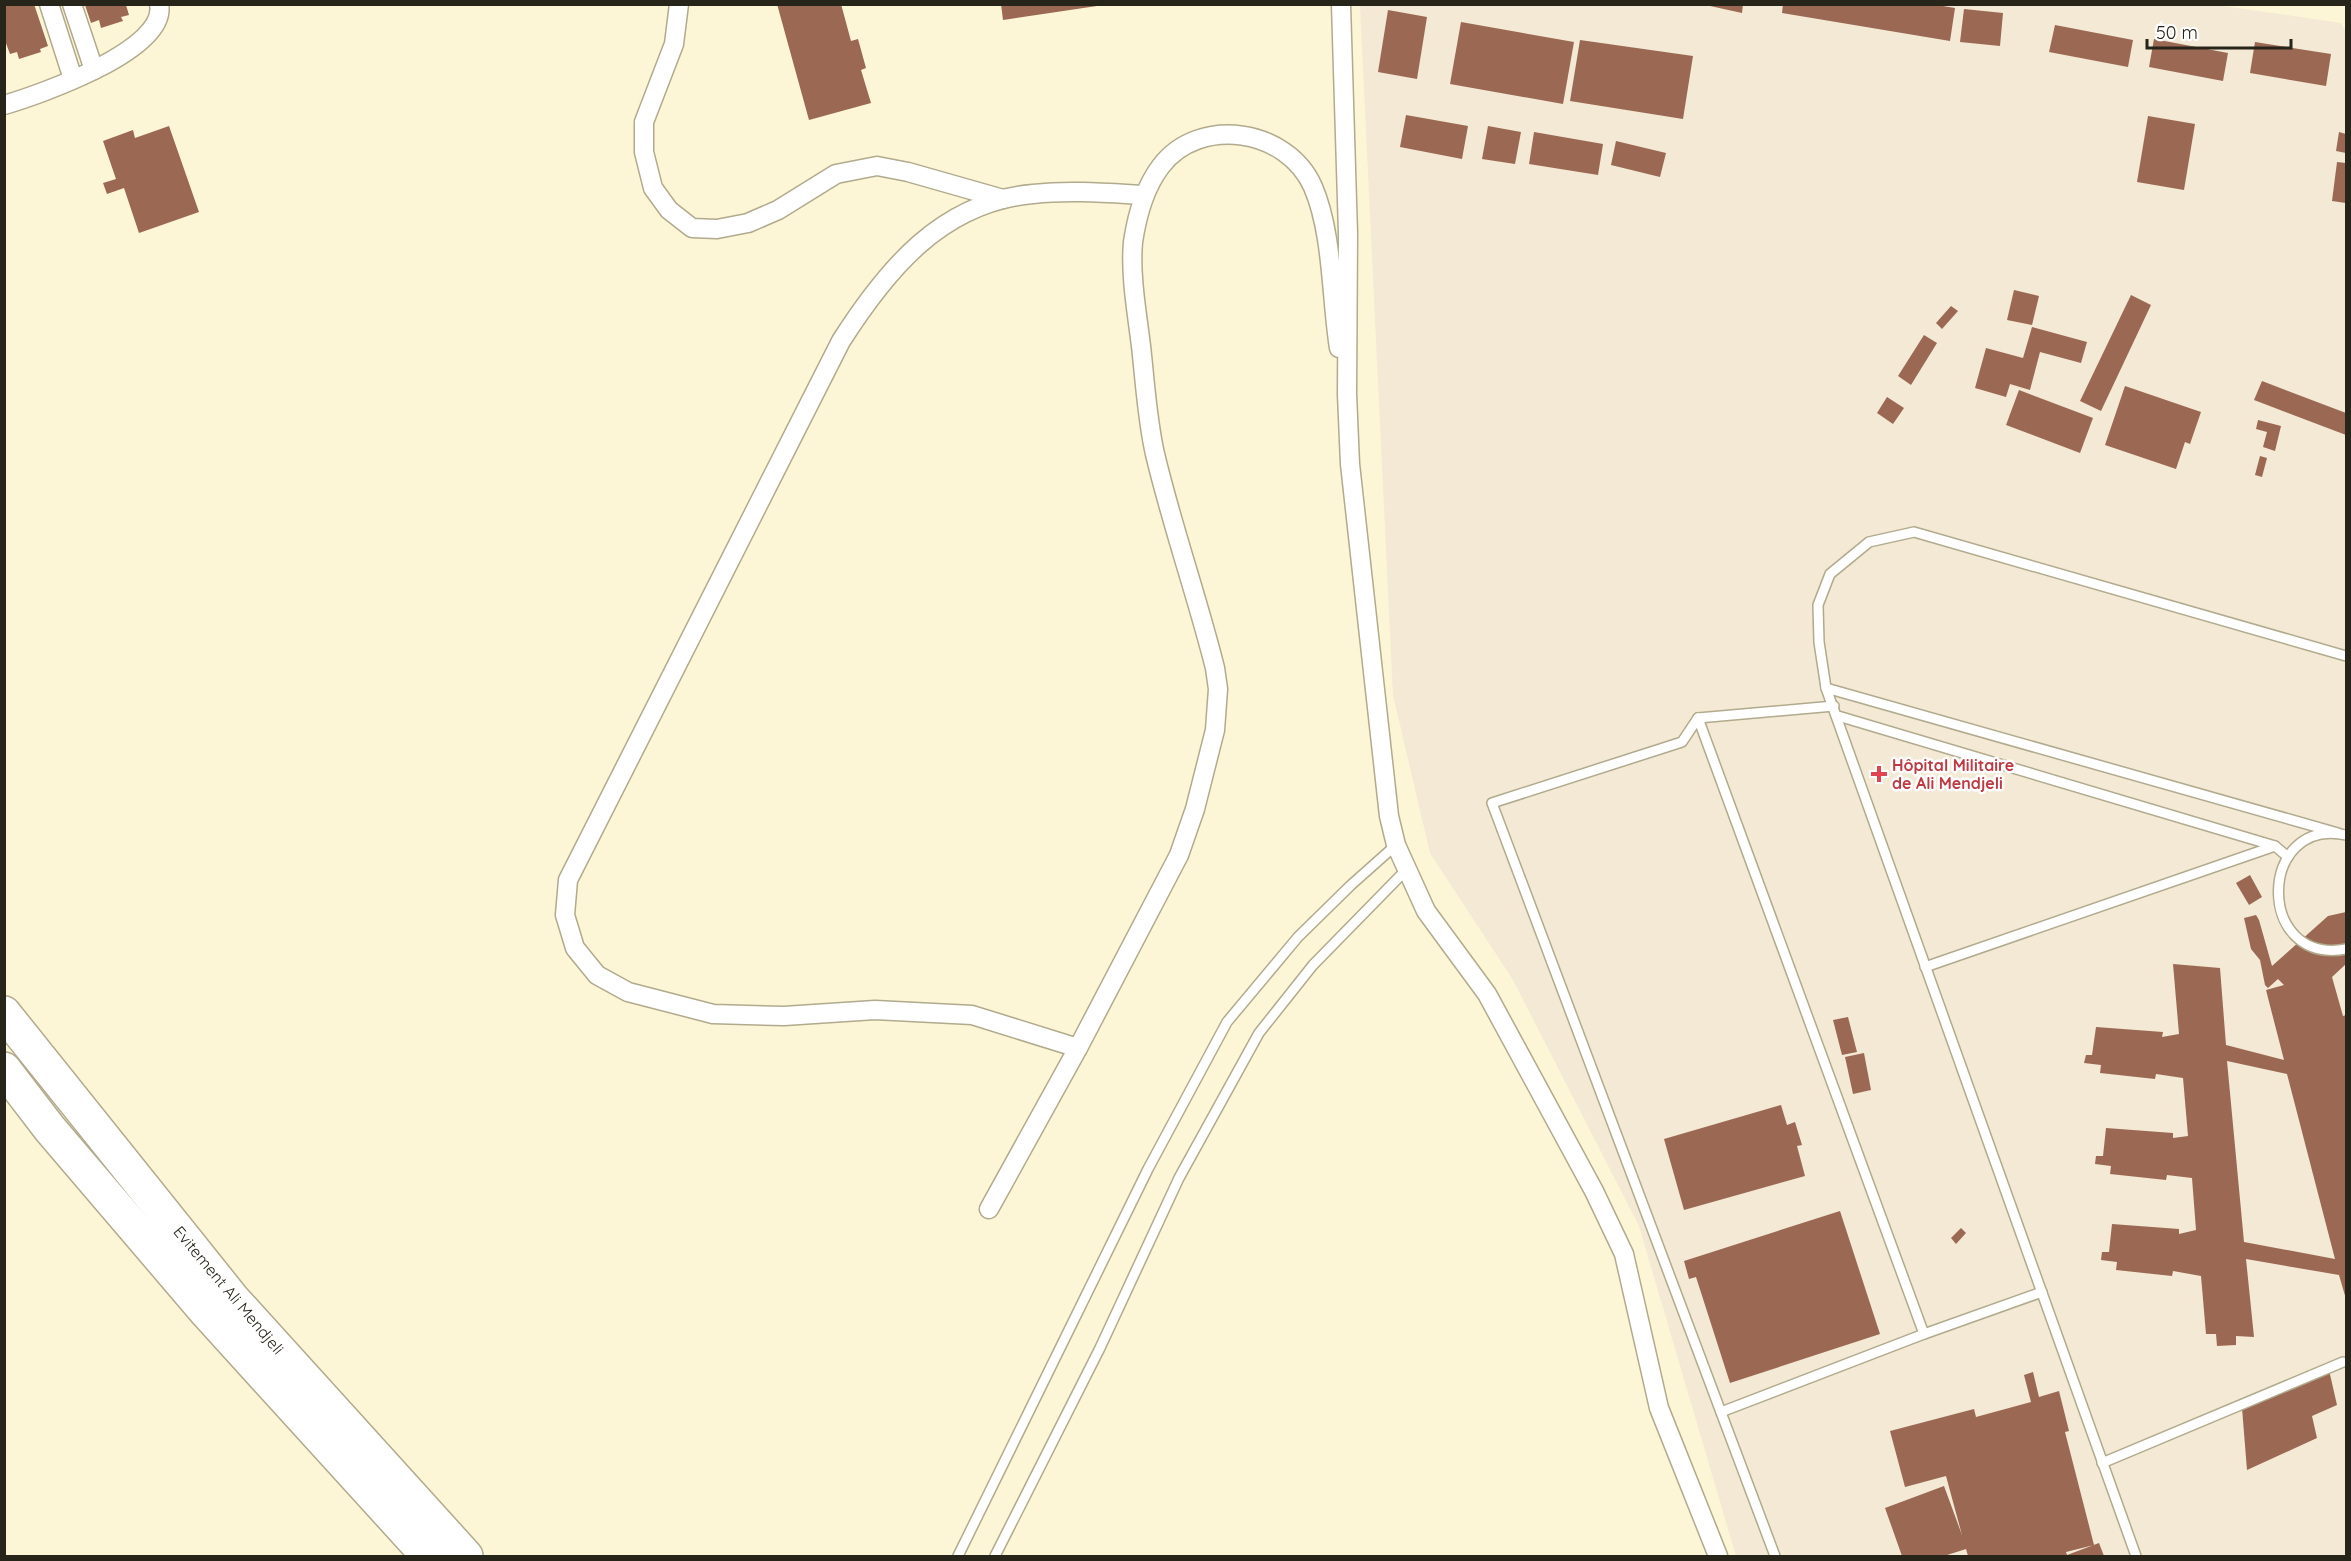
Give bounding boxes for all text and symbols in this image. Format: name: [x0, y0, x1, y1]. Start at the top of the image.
scale bar: [2147, 12, 2291, 50]
text: 50 m: [2156, 21, 2198, 44]
place label: Hôpital Militaire de Ali Mendjeli: [1892, 755, 2014, 793]
marker: Hôpital Militaire de Ali Mendjeli: [1870, 765, 1888, 783]
street label: Evitement Ali Mendjeli: [169, 1222, 289, 1358]

